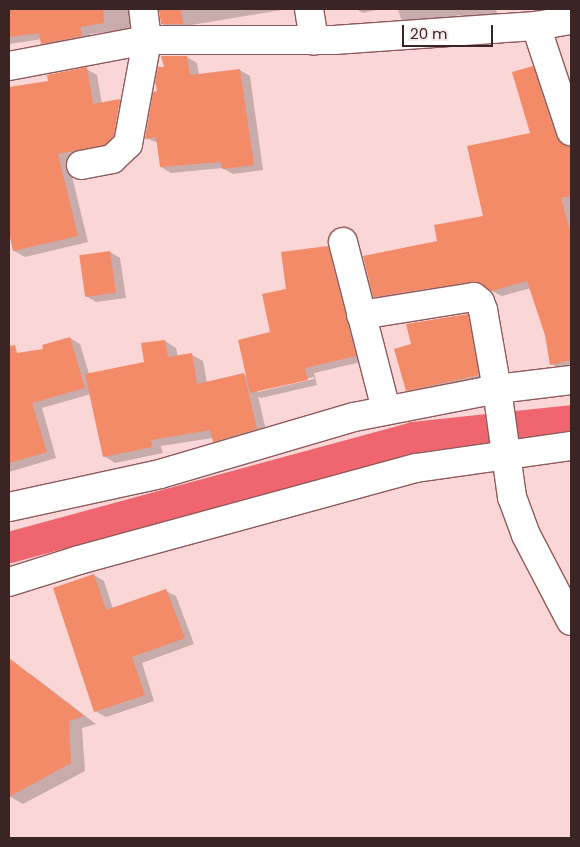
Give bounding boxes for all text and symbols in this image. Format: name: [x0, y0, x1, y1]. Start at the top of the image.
scale bar: [405, 15, 496, 47]
text: 20 m: [410, 23, 448, 44]

